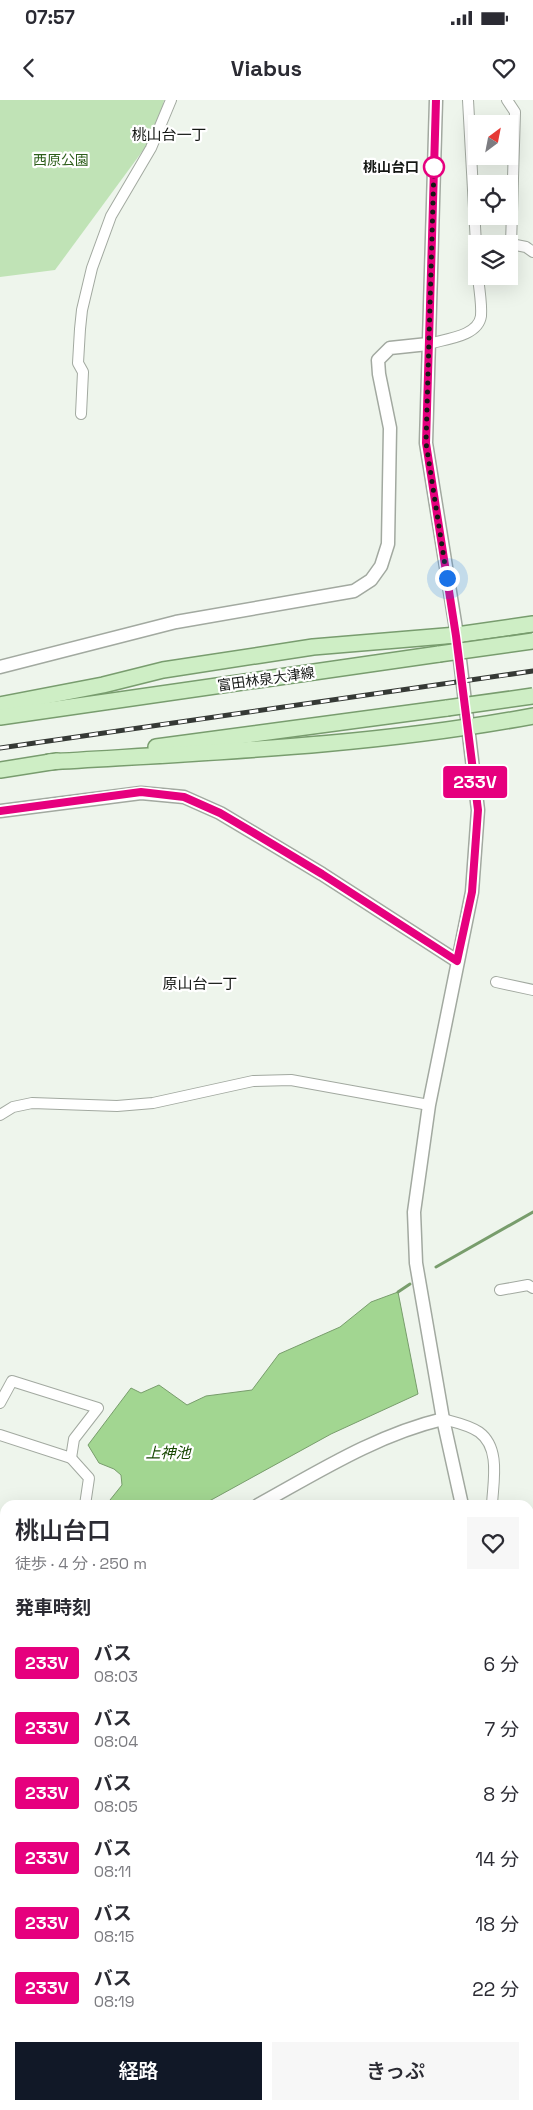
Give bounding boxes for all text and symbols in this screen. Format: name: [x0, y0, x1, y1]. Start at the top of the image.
text: 07:57: [25, 5, 75, 30]
icon: back: [15, 54, 43, 82]
text: Viabus: [231, 54, 302, 82]
icon: heart: [490, 54, 518, 82]
north arrow: [468, 115, 518, 165]
map controls: [468, 115, 518, 285]
district label: 桃山台一丁: [131, 125, 207, 144]
park label: 西原公園: [33, 151, 89, 169]
marker: 桃山台口: [423, 156, 445, 178]
place label: 桃山台口: [363, 158, 419, 176]
button: locate: [468, 175, 518, 225]
button: layers: [468, 235, 518, 285]
your location: [435, 566, 460, 591]
street label: 富田林泉大津線: [216, 663, 316, 695]
line badge: 233V: [440, 766, 510, 798]
text: 233V: [453, 770, 497, 793]
district label: 原山台一丁: [162, 974, 238, 993]
water label: 上神池: [145, 1443, 192, 1462]
text: 桃山台口: [15, 1515, 111, 1546]
button: heart: [467, 1517, 519, 1569]
text: 徒歩 · 4 分 · 250 m: [15, 1553, 147, 1574]
text: 発車時刻: [15, 1595, 91, 1620]
text: バス: [94, 1641, 132, 1666]
text: 233V: [25, 1651, 69, 1674]
text: 6 分: [483, 1652, 519, 1677]
text: 08:03: [94, 1666, 138, 1687]
text: バス: [94, 1706, 132, 1731]
text: 233V: [25, 1716, 69, 1739]
text: 7 分: [484, 1717, 519, 1742]
text: 08:04: [94, 1731, 138, 1752]
text: バス: [94, 1771, 132, 1796]
text: 233V: [25, 1781, 69, 1804]
text: 8 分: [483, 1782, 519, 1807]
text: 08:05: [94, 1796, 138, 1817]
text: バス: [94, 1836, 132, 1861]
text: 233V: [25, 1846, 69, 1869]
text: 14 分: [475, 1847, 519, 1872]
text: 08:11: [94, 1861, 131, 1882]
text: バス: [94, 1901, 132, 1926]
text: 233V: [25, 1911, 69, 1934]
text: 18 分: [475, 1912, 519, 1937]
text: 08:15: [94, 1926, 134, 1947]
text: バス: [94, 1966, 132, 1991]
text: 233V: [25, 1976, 69, 1999]
text: 22 分: [472, 1977, 519, 2002]
text: 08:19: [94, 1991, 134, 2012]
button: 経路: [15, 2042, 262, 2100]
button: きっぷ: [272, 2042, 519, 2100]

